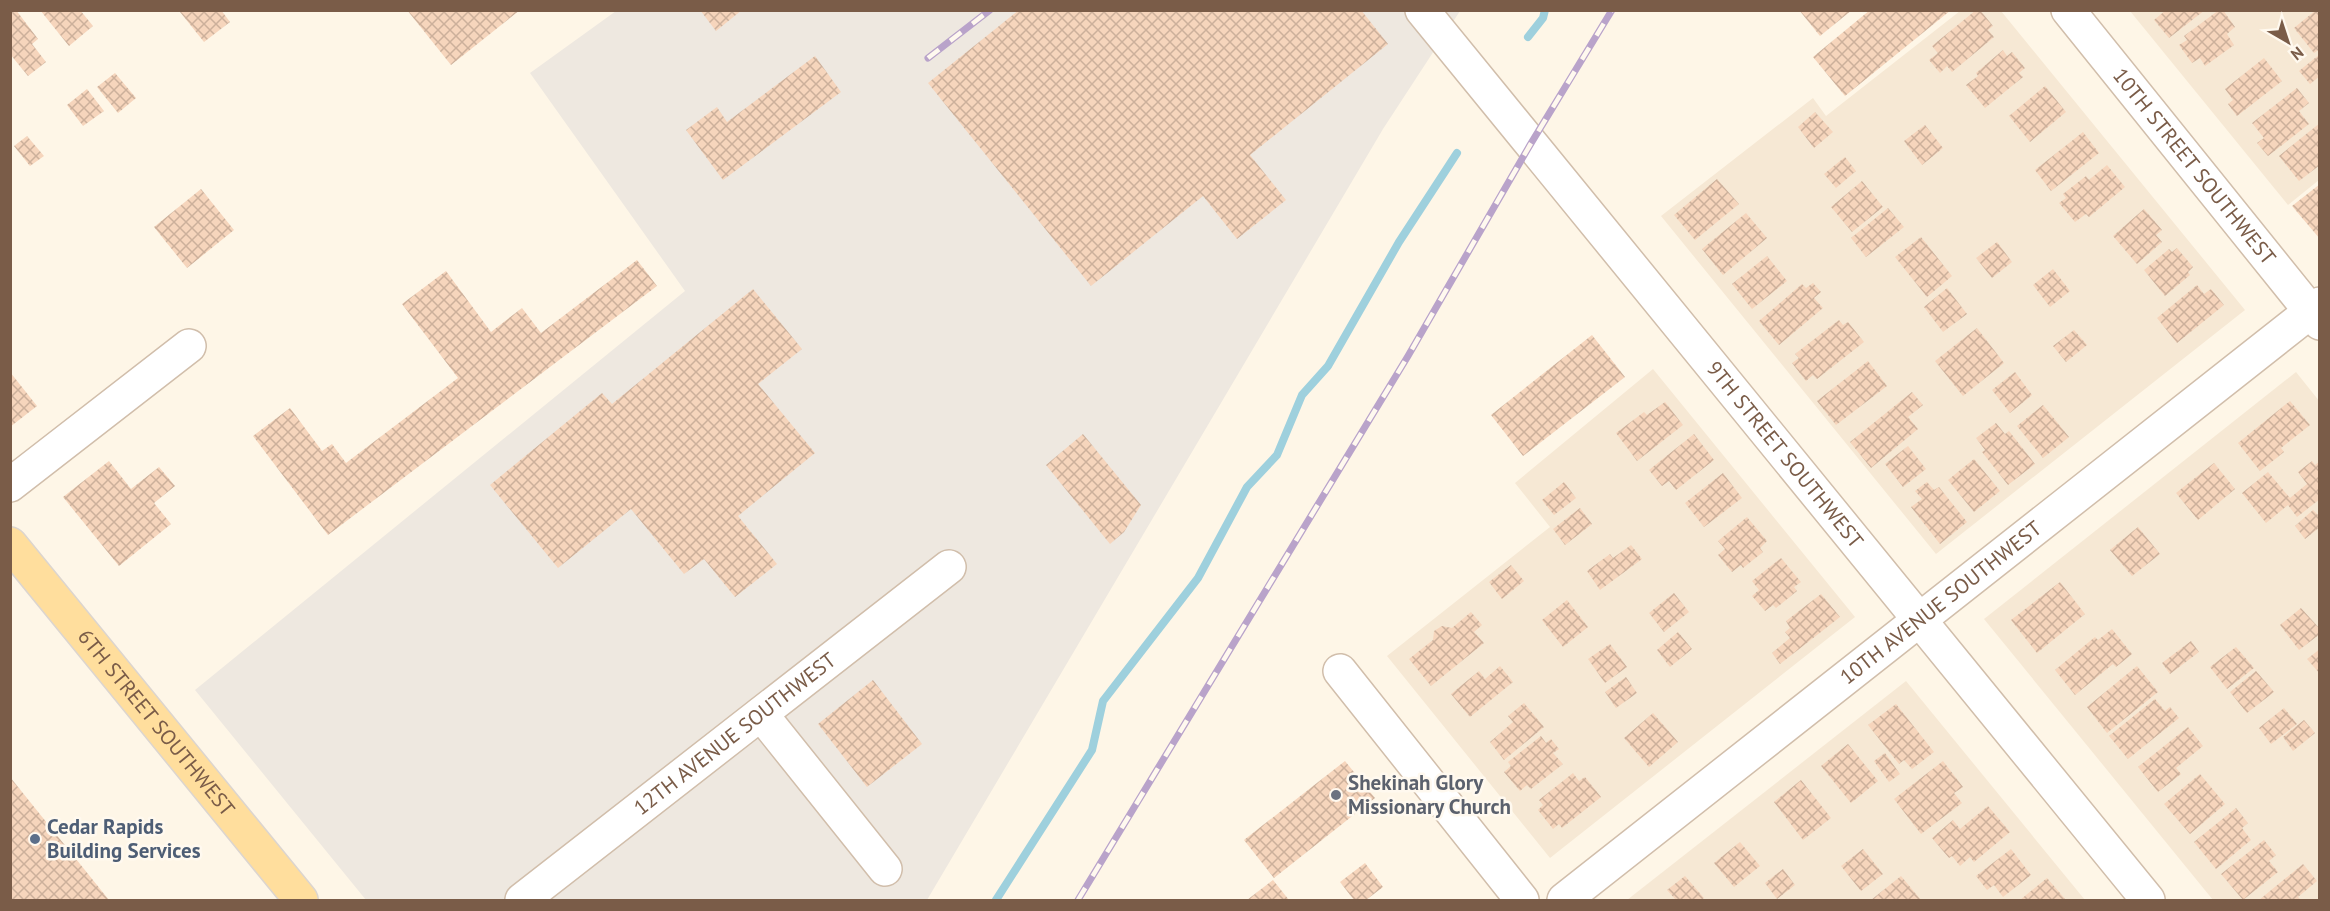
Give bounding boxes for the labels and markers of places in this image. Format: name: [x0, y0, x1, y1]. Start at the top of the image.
place label: Shekinah Glory Missionary Church: [1348, 769, 1511, 820]
marker: Shekinah Glory Missionary Church: [1329, 788, 1343, 802]
place label: Cedar Rapids Building Services: [47, 813, 201, 864]
marker: Cedar Rapids Building Services: [28, 832, 42, 846]

